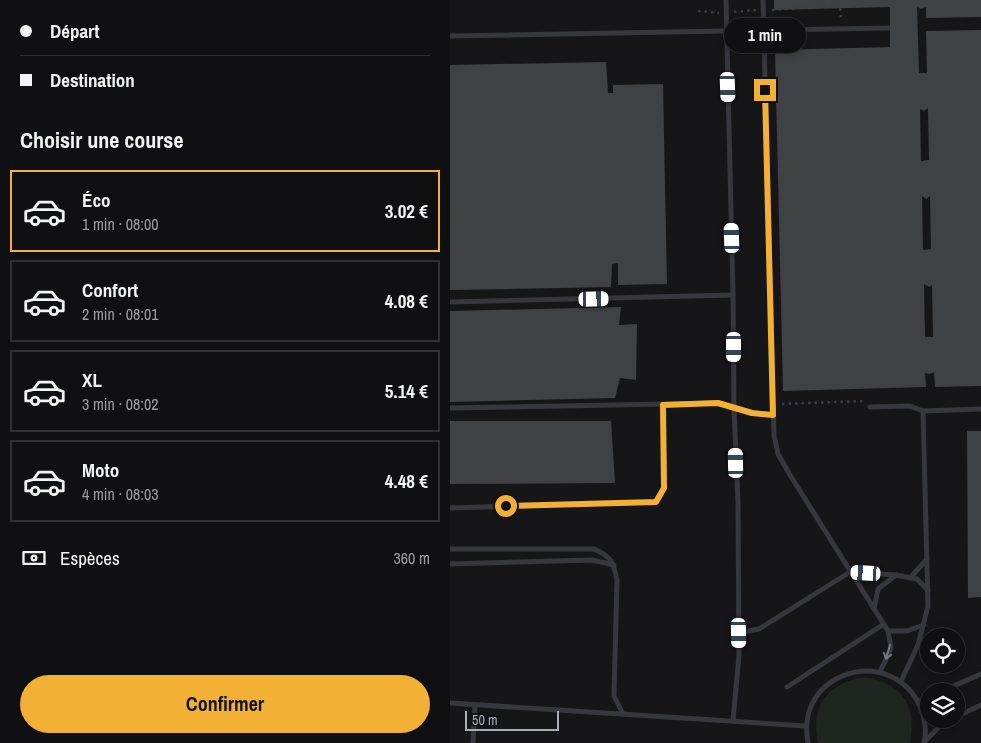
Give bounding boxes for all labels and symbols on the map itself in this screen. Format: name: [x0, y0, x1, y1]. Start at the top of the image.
callout: 1 min: [724, 18, 806, 52]
car: [719, 72, 736, 102]
route end: [754, 79, 776, 101]
car: [723, 223, 740, 253]
car: [578, 291, 609, 307]
car: [726, 332, 741, 362]
car: [728, 448, 743, 478]
route start: [495, 495, 517, 517]
car: [850, 565, 881, 581]
car: [731, 618, 746, 648]
one-way arrow: [882, 644, 892, 660]
scale bar: [465, 708, 559, 731]

